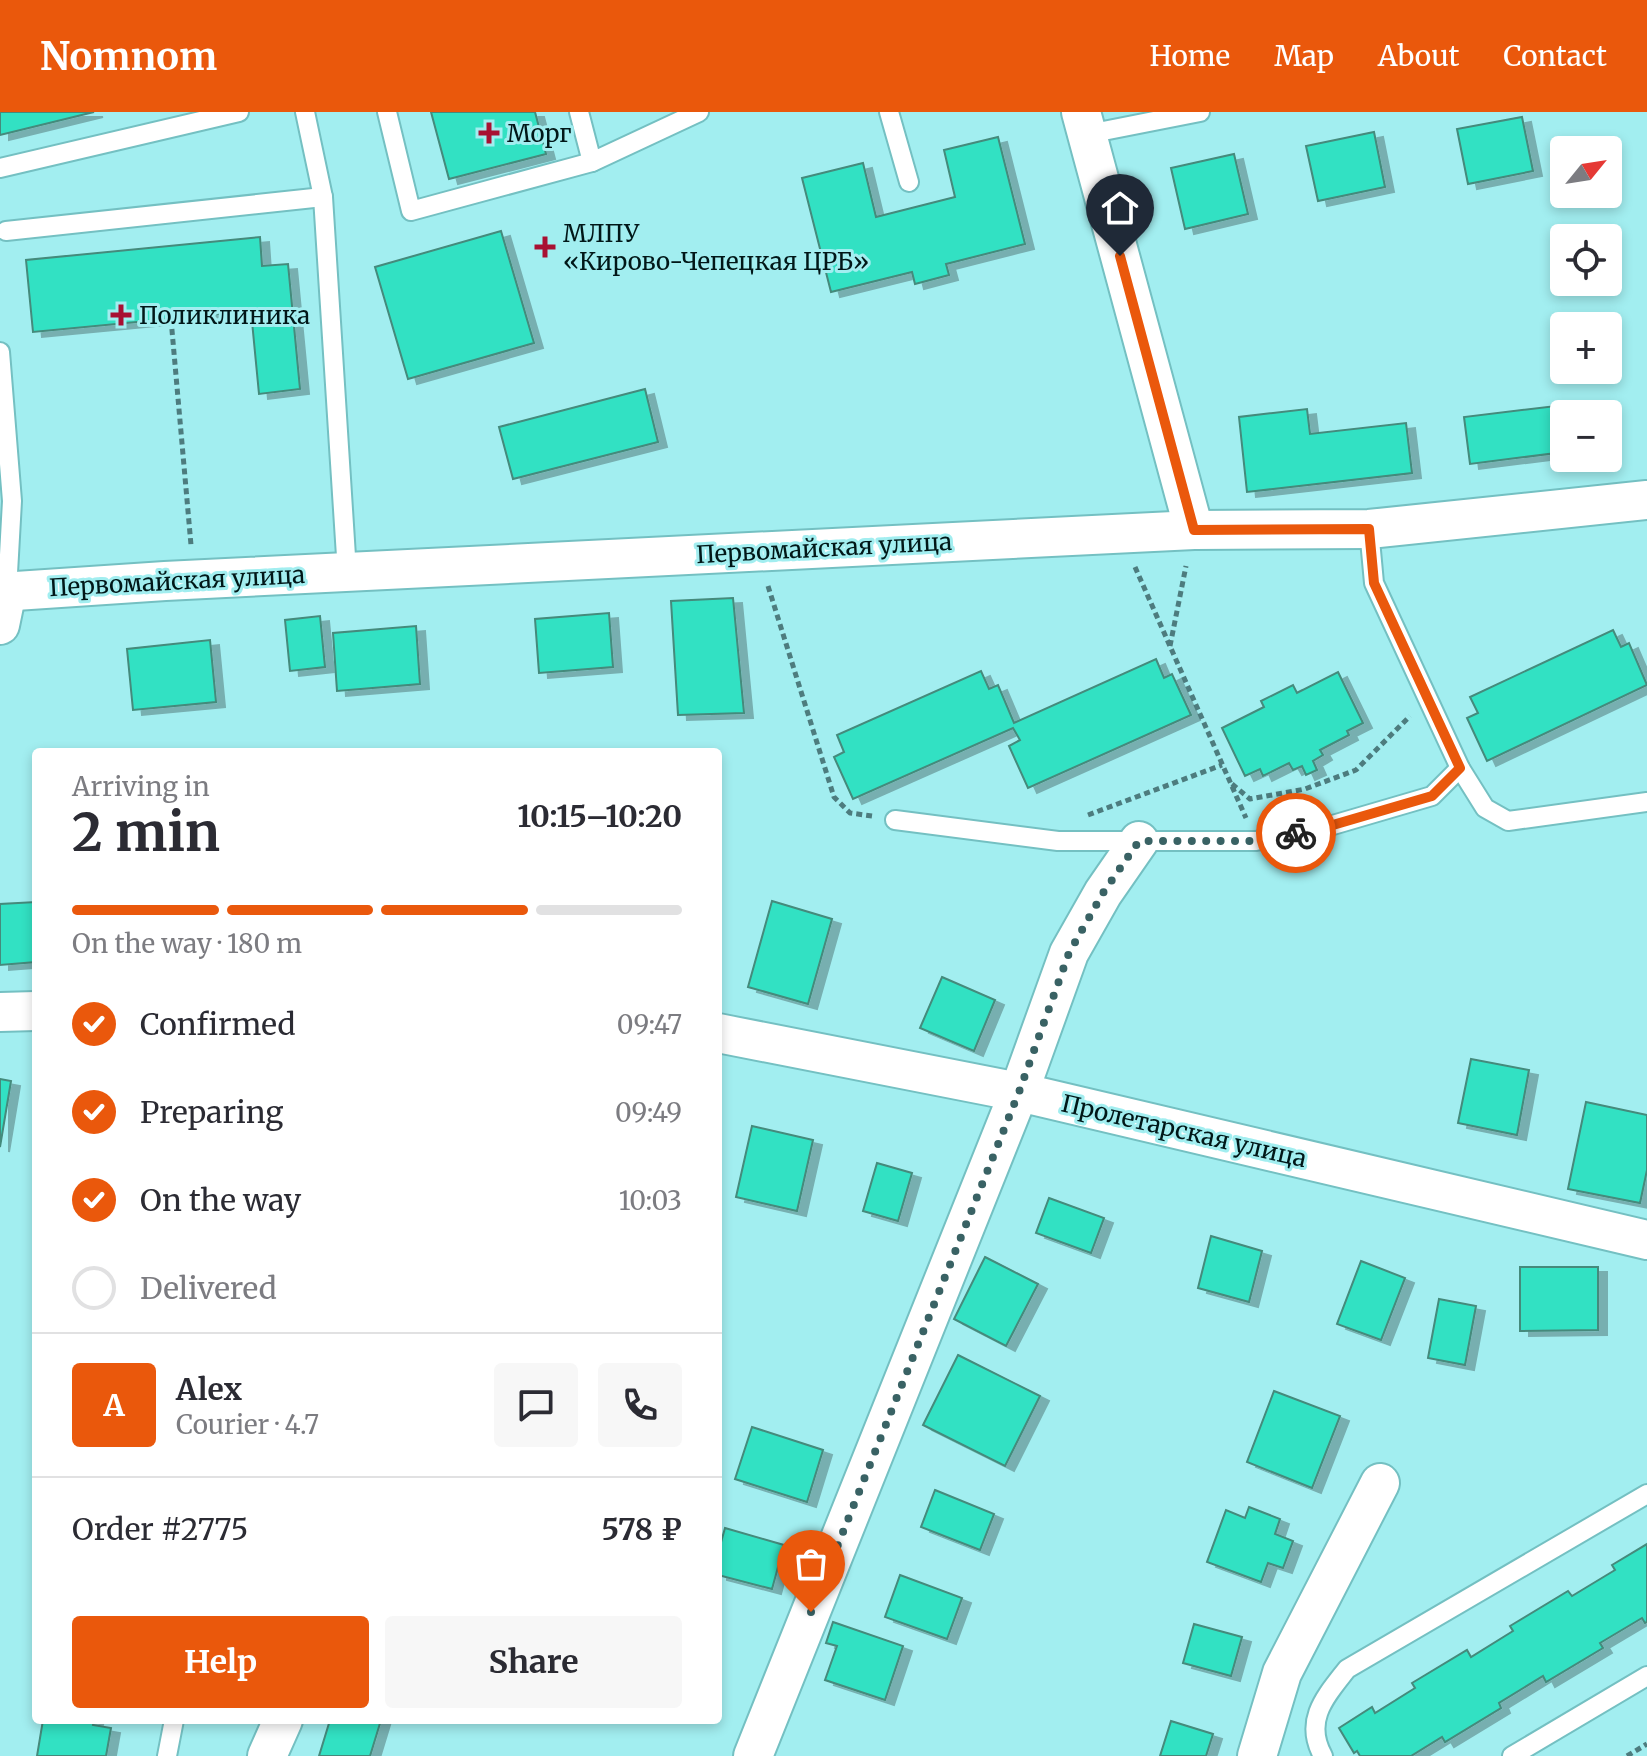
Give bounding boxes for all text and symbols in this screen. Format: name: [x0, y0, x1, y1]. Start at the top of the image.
text: Nomnom: [40, 33, 217, 80]
text: Home: [1149, 38, 1230, 74]
text: Map: [1274, 38, 1334, 74]
text: About: [1378, 38, 1459, 74]
text: Contact: [1503, 38, 1607, 74]
place label: Морг: [507, 118, 572, 149]
marker: Морг: [478, 122, 500, 144]
north arrow: [1550, 136, 1622, 208]
map controls: [1550, 136, 1622, 472]
pin: [1086, 174, 1154, 256]
icon: home: [1098, 186, 1142, 230]
place label: МЛПУ «Кирово-Чепецкая ЦРБ»: [563, 218, 869, 277]
button: locate: [1550, 224, 1622, 296]
marker: МЛПУ «Кирово-Чепецкая ЦРБ»: [534, 236, 556, 258]
place label: Поликлиника: [139, 300, 310, 331]
marker: Поликлиника: [110, 304, 132, 326]
button: +: [1550, 312, 1622, 384]
button: −: [1550, 400, 1622, 472]
street label: Первомайская улица: [695, 526, 953, 570]
street label: Первомайская улица: [48, 559, 306, 603]
text: Arriving in: [72, 770, 210, 803]
courier: [1256, 793, 1336, 873]
text: 10:15–10:20: [517, 797, 682, 835]
text: 2 min: [72, 800, 220, 865]
icon: bike: [1274, 811, 1318, 855]
text: On the way · 180 m: [72, 927, 302, 960]
icon: check: [72, 1002, 116, 1046]
text: Confirmed: [140, 1005, 295, 1043]
text: 09:47: [617, 1008, 682, 1041]
street label: Пролетарская улица: [1058, 1088, 1310, 1174]
icon: check: [72, 1090, 116, 1134]
text: Preparing: [140, 1093, 283, 1131]
text: 09:49: [615, 1096, 682, 1129]
icon: check: [72, 1178, 116, 1222]
text: On the way: [140, 1181, 301, 1219]
text: 10:03: [619, 1184, 682, 1217]
text: Delivered: [140, 1269, 277, 1307]
button: chat: [494, 1363, 578, 1447]
button: phone: [598, 1363, 682, 1447]
text: Alex: [176, 1370, 242, 1408]
text: A: [103, 1386, 125, 1424]
text: Courier · 4.7: [176, 1408, 319, 1441]
text: Order #2775: [72, 1510, 248, 1548]
text: 578 ₽: [602, 1510, 682, 1548]
pin: [777, 1530, 845, 1612]
icon: bag: [789, 1542, 833, 1586]
button: Help: [72, 1616, 369, 1708]
button: Share: [385, 1616, 682, 1708]

